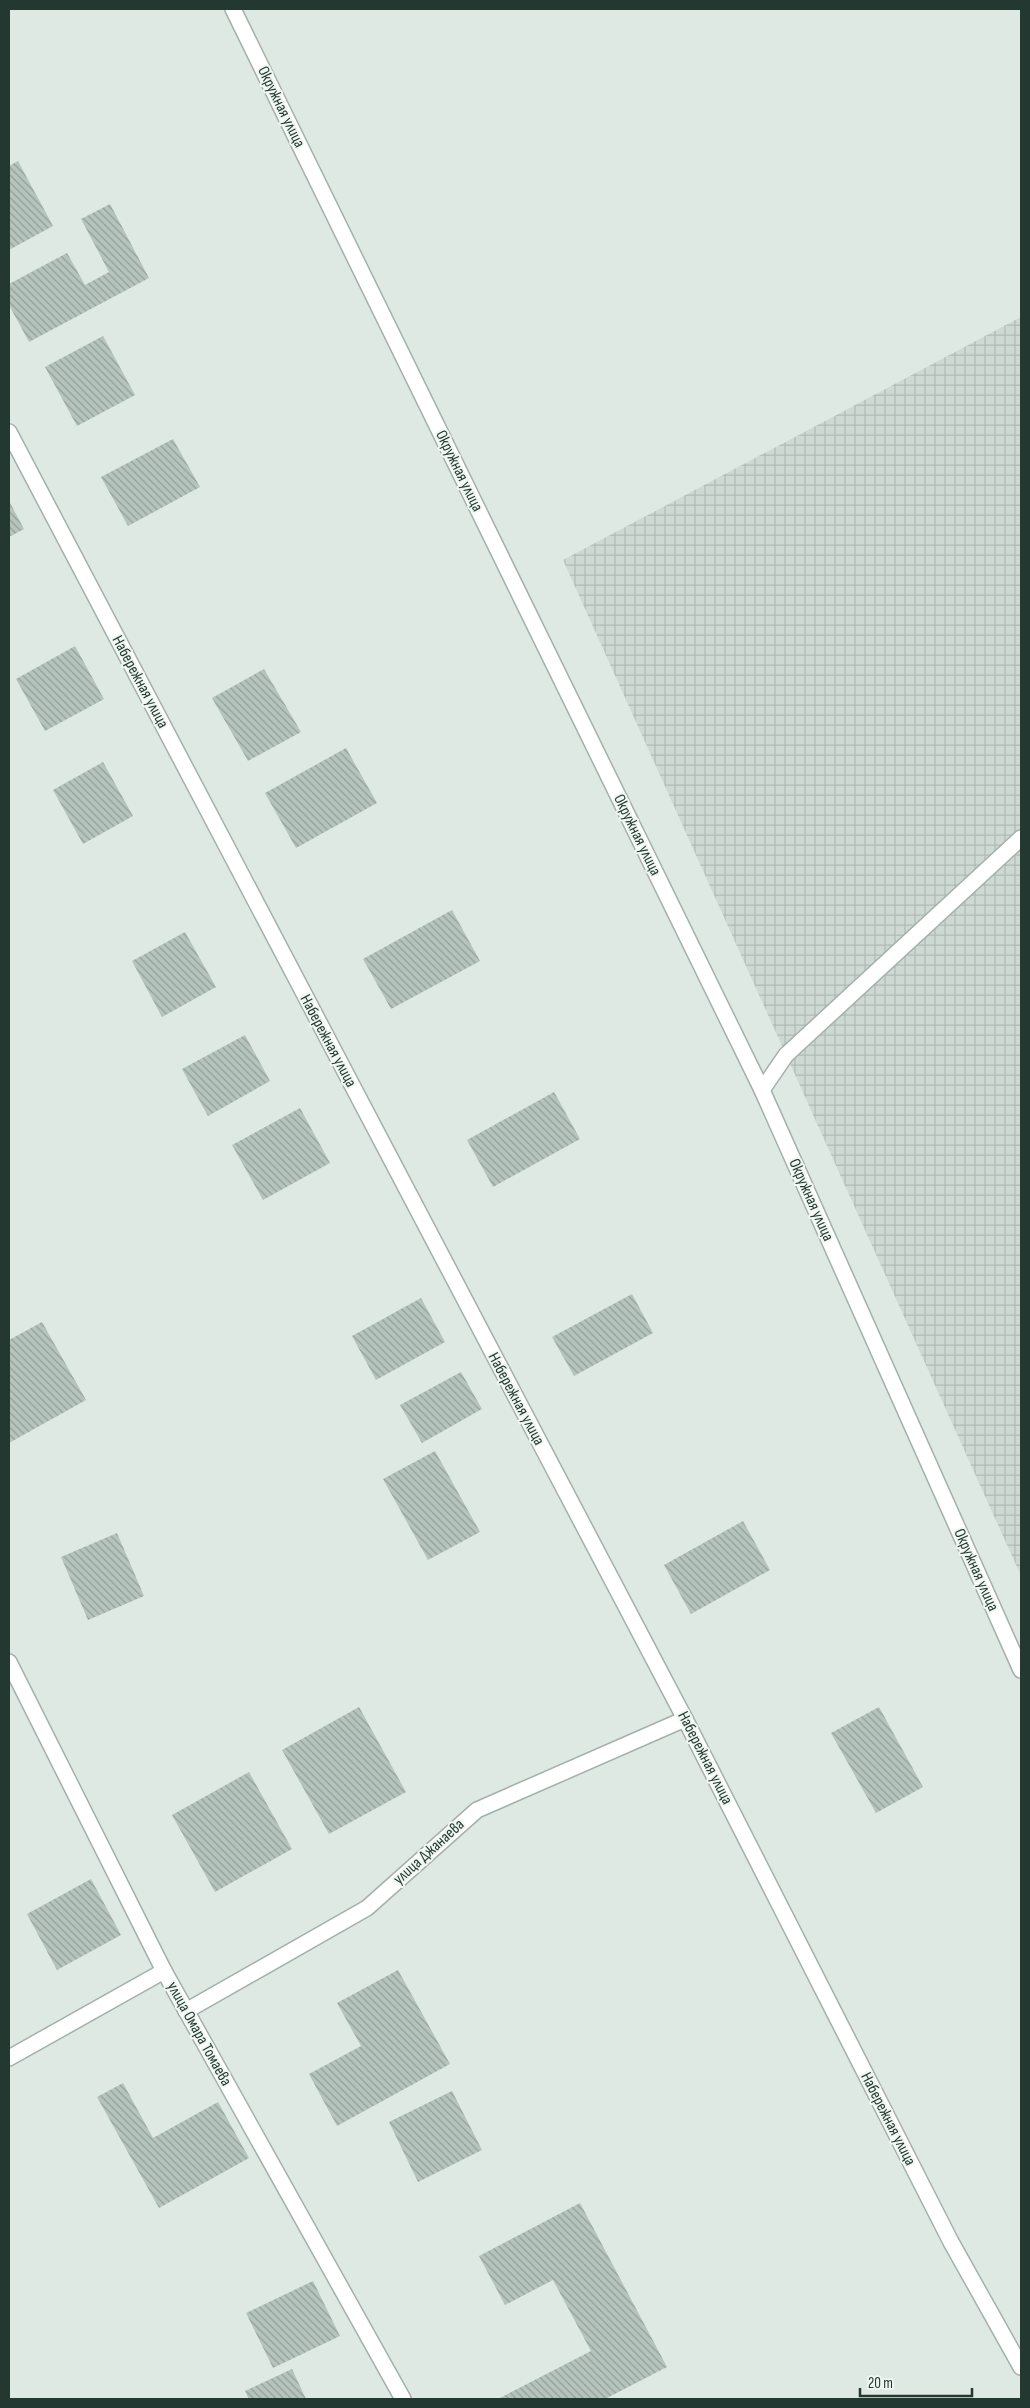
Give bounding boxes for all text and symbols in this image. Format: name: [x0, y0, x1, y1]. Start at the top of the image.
street label: Окружная улица: [253, 63, 309, 151]
street label: Окружная улица: [431, 427, 487, 515]
street label: Набережная улица: [108, 633, 172, 731]
street label: Окружная улица: [609, 791, 665, 879]
street label: Набережная улица: [296, 992, 360, 1090]
street label: Окружная улица: [784, 1156, 838, 1244]
street label: Набережная улица: [484, 1350, 548, 1448]
street label: Окружная улица: [949, 1526, 1003, 1614]
street label: Набережная улица: [673, 1708, 737, 1808]
street label: улица Джанаева: [390, 1815, 468, 1889]
street label: улица Омара Томаева: [163, 1979, 235, 2089]
street label: Набережная улица: [856, 2069, 920, 2169]
scale bar: [860, 2366, 972, 2398]
text: 20 m: [868, 2374, 893, 2393]

